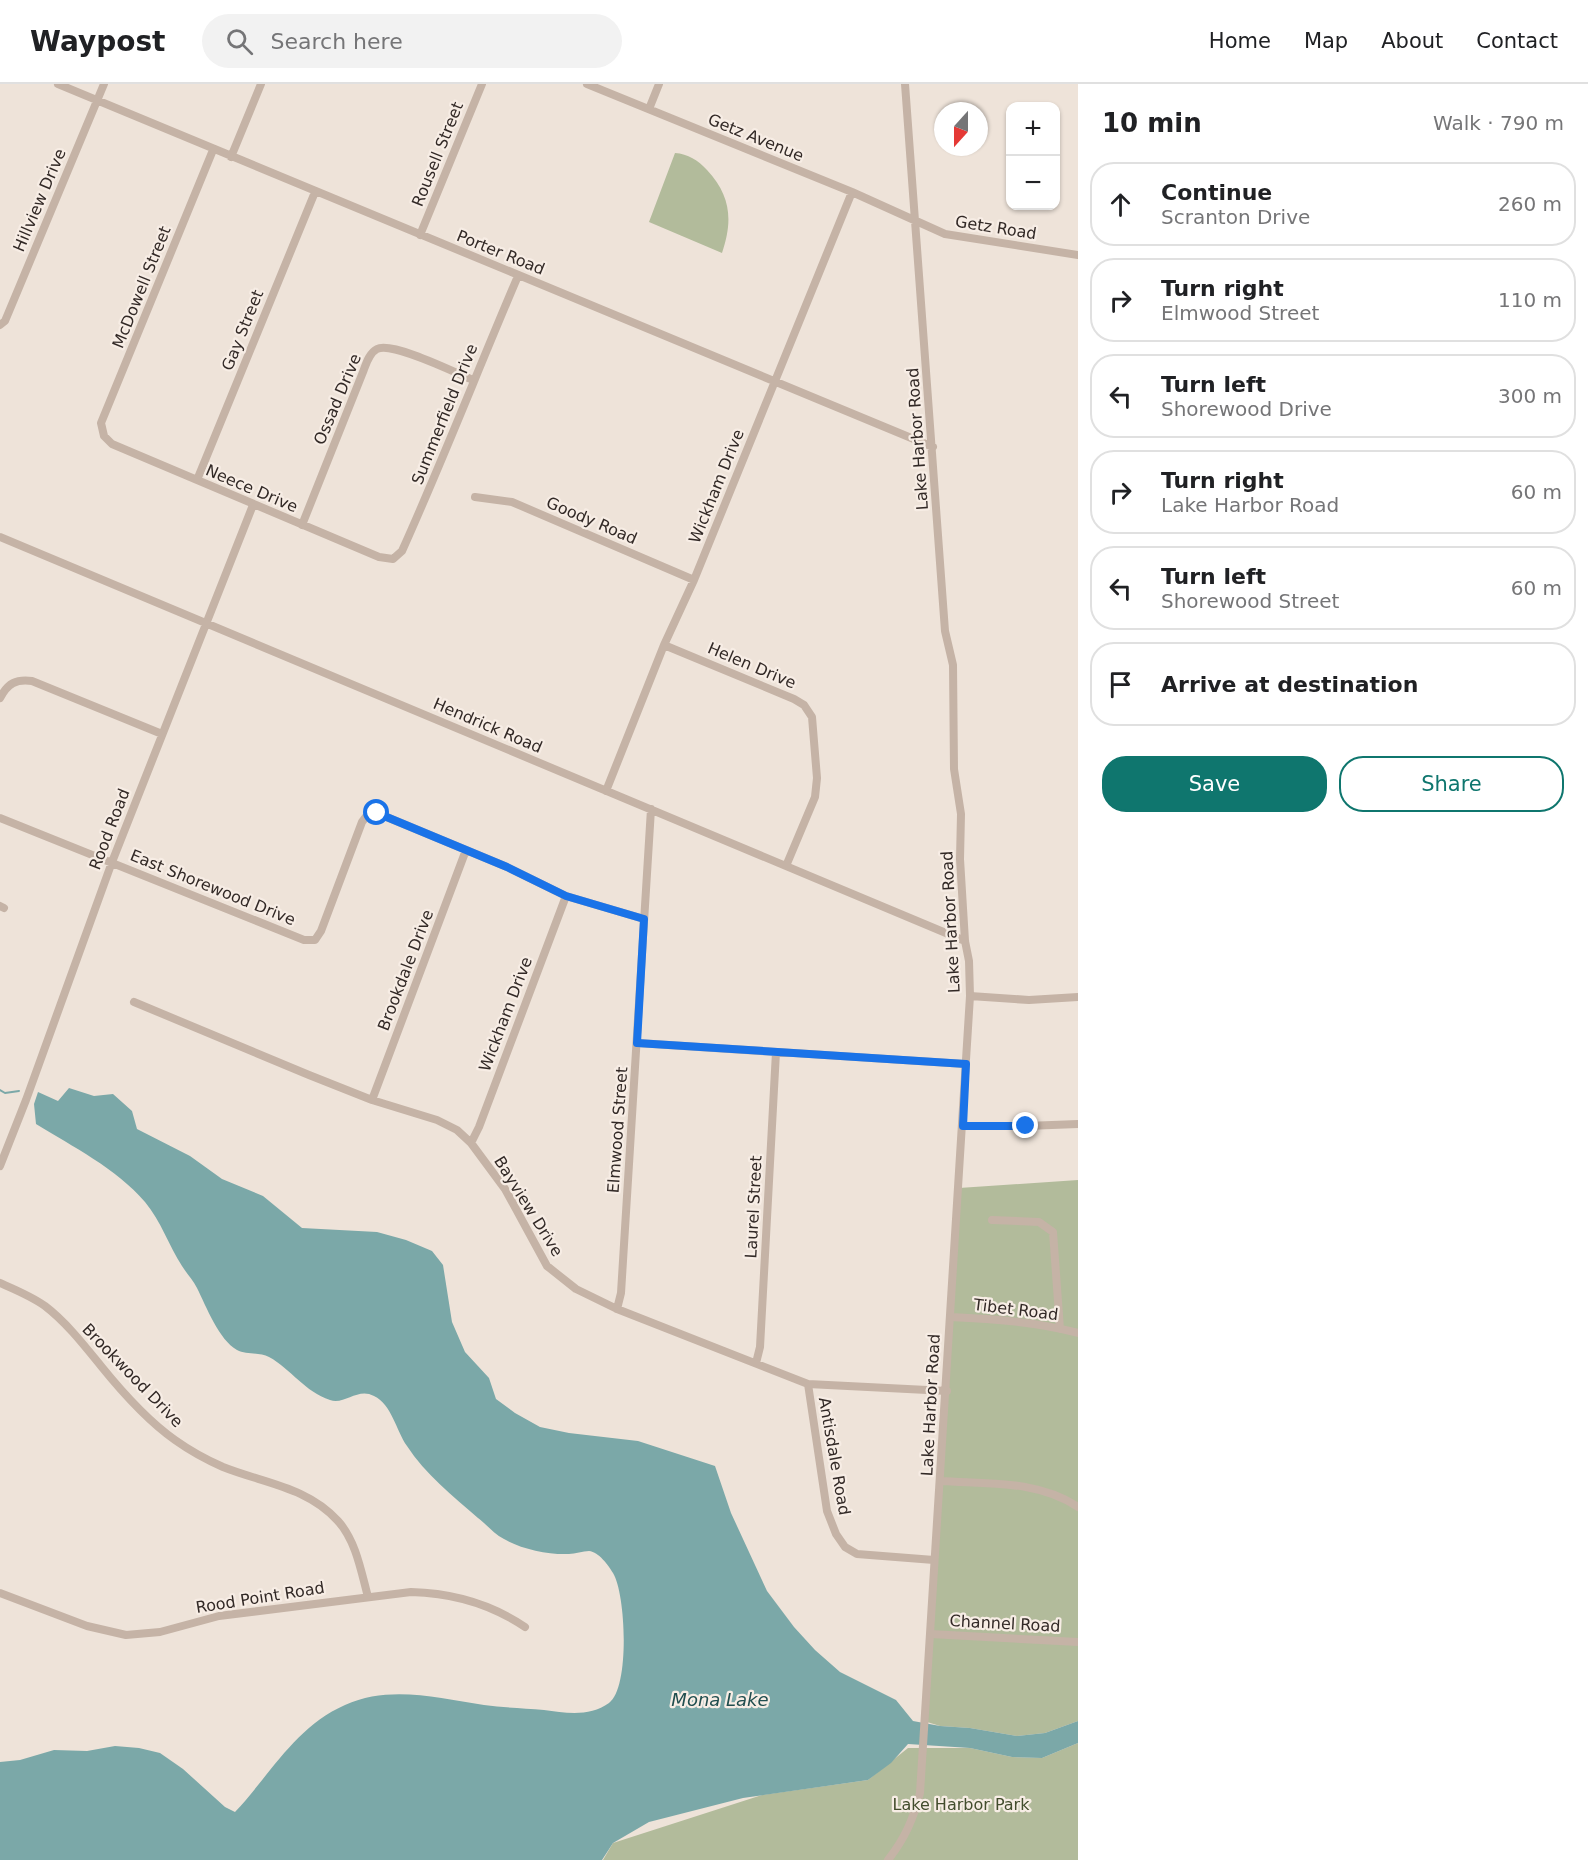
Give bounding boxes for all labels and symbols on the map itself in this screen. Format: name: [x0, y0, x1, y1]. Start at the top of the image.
street label: Rousell Street: [408, 99, 467, 209]
north arrow: [934, 102, 988, 156]
street label: Getz Avenue: [705, 110, 806, 165]
street label: Hillview Drive: [9, 146, 70, 255]
street label: Getz Road: [954, 212, 1038, 243]
street label: McDowell Street: [108, 223, 175, 351]
street label: Porter Road: [454, 226, 548, 279]
street label: Gay Street: [218, 287, 267, 373]
street label: Summerfield Drive: [408, 341, 481, 487]
street label: Ossad Drive: [310, 351, 365, 448]
street label: Lake Harbor Road: [903, 367, 932, 511]
street label: Wickham Drive: [685, 426, 748, 546]
street label: Neece Drive: [203, 461, 301, 516]
street label: Goody Road: [544, 493, 640, 548]
street label: Helen Drive: [705, 638, 799, 693]
street label: Hendrick Road: [430, 694, 545, 757]
street label: Rood Road: [85, 786, 134, 872]
route start: [363, 799, 389, 825]
street label: East Shorewood Drive: [128, 846, 298, 929]
street label: Lake Harbor Road: [937, 850, 964, 994]
street label: Brookdale Drive: [374, 907, 437, 1033]
street label: Wickham Drive: [475, 954, 536, 1074]
street label: Elmwood Street: [604, 1066, 631, 1194]
route end: [1012, 1112, 1038, 1138]
street label: Bayview Drive: [490, 1153, 567, 1260]
street label: Laurel Street: [741, 1155, 766, 1259]
street label: Tibet Road: [971, 1295, 1059, 1324]
street label: Brookwood Drive: [78, 1320, 187, 1431]
street label: Lake Harbor Road: [917, 1333, 944, 1477]
street label: Antisdale Road: [815, 1396, 854, 1517]
street label: Rood Point Road: [194, 1578, 326, 1617]
street label: Channel Road: [949, 1611, 1061, 1636]
water label: Mona Lake: [671, 1689, 769, 1710]
park label: Lake Harbor Park: [893, 1795, 1030, 1814]

